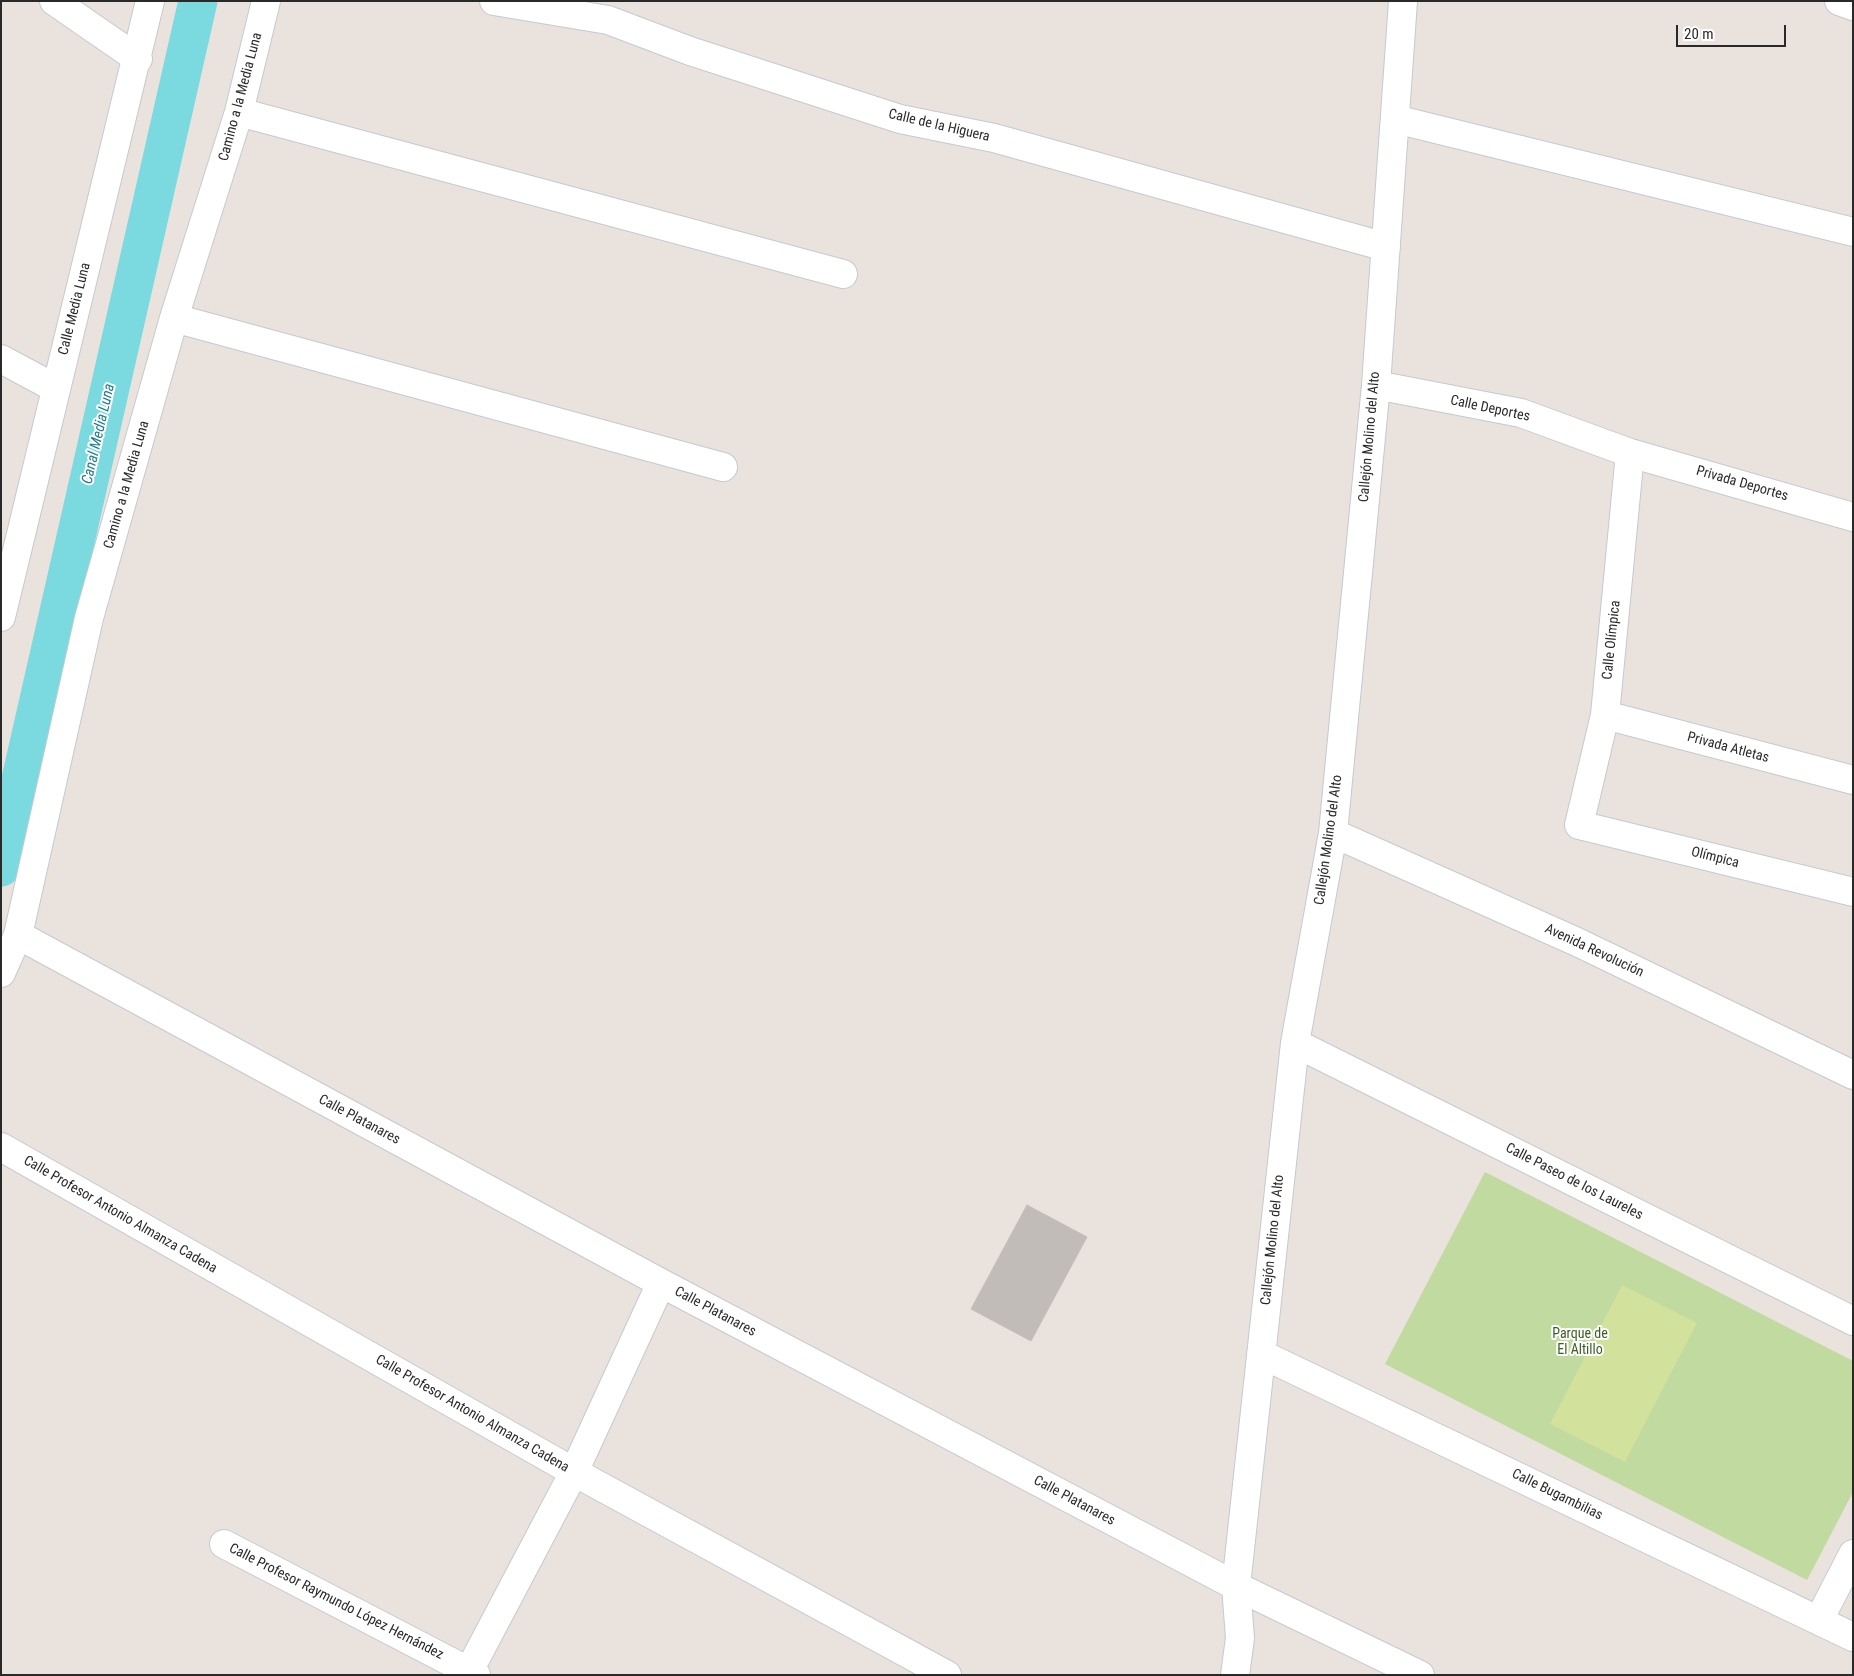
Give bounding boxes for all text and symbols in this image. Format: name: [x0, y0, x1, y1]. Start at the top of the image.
scale bar: [1679, 15, 1789, 47]
text: 20 m: [1684, 25, 1714, 43]
street label: Camino a la Media Luna: [216, 31, 266, 163]
street label: Calle de la Higuera: [887, 106, 991, 146]
street label: Calle Media Luna: [55, 261, 95, 357]
street label: Callejón Molino del Alto: [1356, 371, 1384, 503]
water label: Canal Media Luna: [79, 382, 119, 486]
street label: Calle Deportes: [1449, 392, 1531, 426]
street label: Camino a la Media Luna: [101, 419, 153, 551]
street label: Privada Deportes: [1694, 463, 1790, 505]
street label: Calle Olímpica: [1599, 600, 1625, 680]
street label: Privada Atletas: [1685, 729, 1771, 767]
street label: Callejón Molino del Alto: [1312, 774, 1346, 906]
street label: Olímpica: [1689, 844, 1741, 872]
street label: Avenida Revolución: [1542, 921, 1646, 981]
street label: Calle Platanares: [315, 1091, 403, 1149]
street label: Calle Paseo de los Laureles: [1502, 1140, 1646, 1224]
street label: Calle Profesor Antonio Almanza Cadena: [20, 1153, 220, 1277]
street label: Callejón Molino del Alto: [1258, 1174, 1288, 1306]
street label: Calle Platanares: [671, 1283, 759, 1341]
park label: Parque de El Altillo: [1552, 1326, 1608, 1358]
street label: Calle Profesor Antonio Almanza Cadena: [372, 1352, 572, 1476]
street label: Calle Bugambilias: [1509, 1466, 1605, 1524]
street label: Calle Platanares: [1030, 1472, 1118, 1530]
street label: Calle Profesor Raymundo López Hernández: [226, 1540, 446, 1664]

